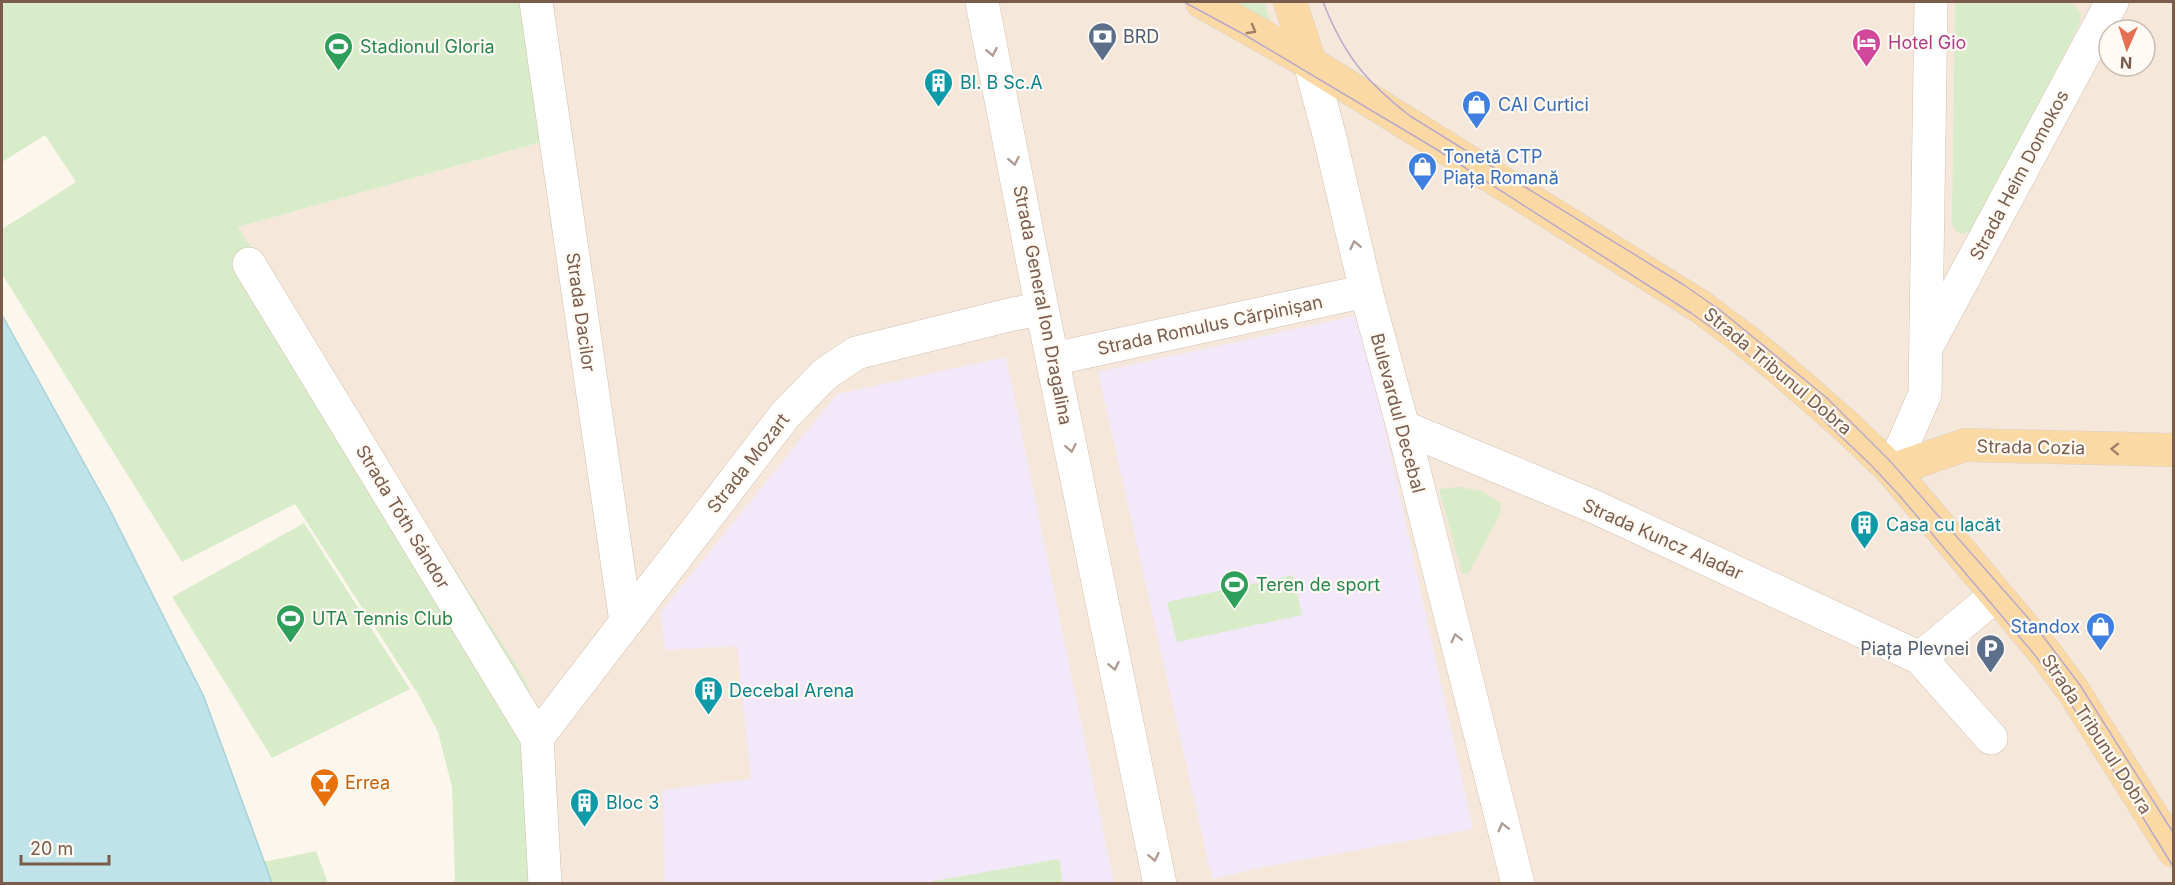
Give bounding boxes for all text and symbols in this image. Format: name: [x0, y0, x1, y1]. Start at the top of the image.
north arrow: [2097, 18, 2157, 78]
bank icon: BRD: [1086, 20, 1118, 62]
one-way arrow: [1246, 23, 1257, 35]
place label: BRD: [1123, 26, 1159, 47]
hotel icon: Hotel Gio: [1851, 26, 1883, 68]
sports icon: Stadionul Gloria: [323, 30, 355, 72]
place label: Hotel Gio: [1888, 32, 1966, 53]
place label: Stadionul Gloria: [360, 36, 495, 57]
one-way arrow: [985, 47, 998, 57]
text: N: [2120, 53, 2133, 73]
building icon: Bl. B Sc.A: [923, 66, 955, 108]
place label: Bl. B Sc.A: [960, 72, 1043, 93]
street label: Strada Heim Domokos: [1965, 86, 2073, 264]
shop icon: CAI Curtici: [1461, 88, 1493, 130]
place label: CAI Curtici: [1498, 94, 1589, 115]
place label: Tonetă CTP Piața Romană: [1443, 146, 1559, 189]
shop icon: Tonetă CTP Piața Romană: [1406, 150, 1438, 192]
one-way arrow: [1007, 155, 1020, 165]
street label: Strada General Ion Dragalina: [1009, 183, 1077, 427]
one-way arrow: [1350, 241, 1363, 251]
street label: Strada Dacilor: [562, 251, 600, 373]
street label: Strada Romulus Cărpinișan: [1096, 291, 1325, 360]
street label: Strada Tribunul Dobra: [1700, 303, 1856, 439]
street label: Bulevardul Decebal: [1367, 331, 1429, 495]
street label: Strada Mozart: [703, 409, 793, 517]
street label: Strada Cozia: [1977, 436, 2085, 458]
street label: Strada Tóth Sándor: [352, 441, 454, 593]
one-way arrow: [2111, 442, 2120, 455]
one-way arrow: [1064, 443, 1077, 453]
street label: Strada Kuncz Aladar: [1580, 494, 1747, 584]
building icon: Casa cu lacăt: [1849, 508, 1881, 550]
place label: Casa cu lacăt: [1886, 514, 2001, 535]
sports icon: Teren de sport: [1219, 568, 1251, 610]
place label: Teren de sport: [1256, 574, 1380, 595]
sports icon: UTA Tennis Club: [275, 602, 307, 644]
place label: UTA Tennis Club: [312, 608, 453, 629]
shop icon: Standox: [2085, 610, 2117, 652]
place label: Standox: [2010, 616, 2080, 637]
parking icon: Piața Plevnei: [1974, 632, 2006, 674]
one-way arrow: [1450, 633, 1463, 643]
place label: Piața Plevnei: [1860, 638, 1969, 660]
street label: Strada Tribunul Dobra: [2037, 650, 2157, 818]
one-way arrow: [1107, 660, 1120, 670]
building icon: Decebal Arena: [692, 674, 724, 716]
place label: Decebal Arena: [729, 680, 854, 701]
bar icon: Errea: [308, 766, 340, 808]
place label: Errea: [345, 772, 390, 793]
building icon: Bloc 3: [569, 786, 601, 828]
place label: Bloc 3: [606, 792, 659, 813]
one-way arrow: [1498, 822, 1511, 832]
scale bar: [21, 828, 110, 866]
text: 20 m: [30, 838, 73, 859]
one-way arrow: [1147, 851, 1160, 861]

